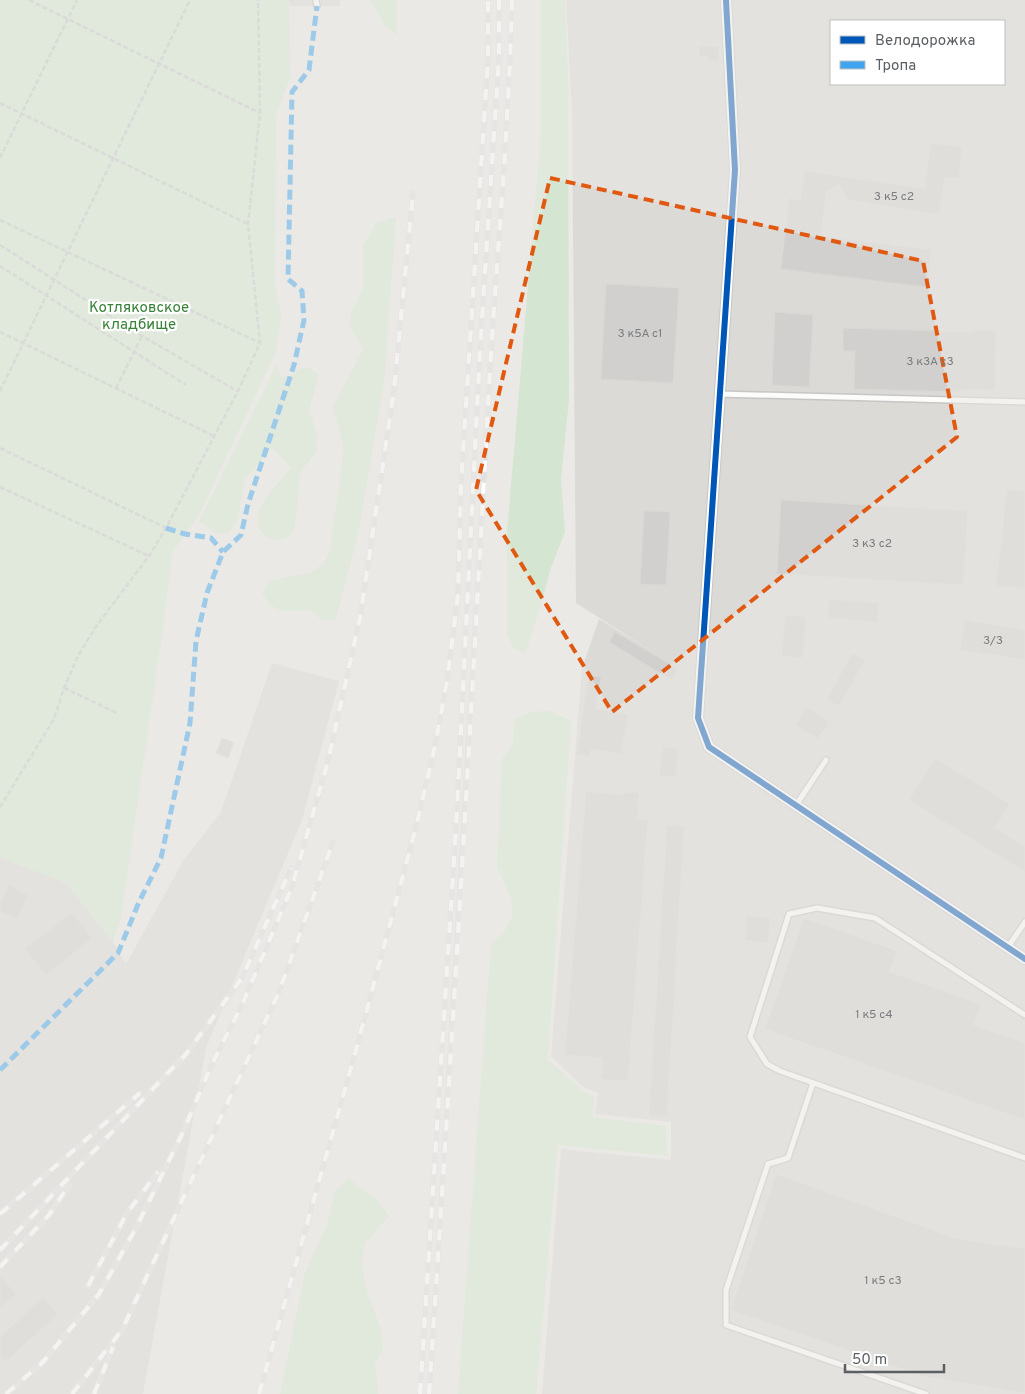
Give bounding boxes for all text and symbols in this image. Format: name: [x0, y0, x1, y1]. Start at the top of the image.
legend: [830, 20, 1005, 85]
text: Велодорожка: [875, 32, 975, 51]
text: Тропа: [875, 57, 916, 76]
house number: 3 к5 с2: [874, 189, 914, 205]
park label: Котляковское кладбище: [89, 299, 189, 335]
house number: 3 к5А с1: [618, 326, 662, 342]
house number: 3 к3А с3: [906, 354, 954, 370]
house number: 3 к3 с2: [852, 536, 892, 552]
house number: 3/3: [983, 633, 1003, 649]
house number: 1 к5 с4: [855, 1007, 893, 1023]
house number: 1 к5 с3: [864, 1273, 902, 1289]
scale bar: [845, 1342, 944, 1374]
text: 50 m: [852, 1351, 887, 1370]

